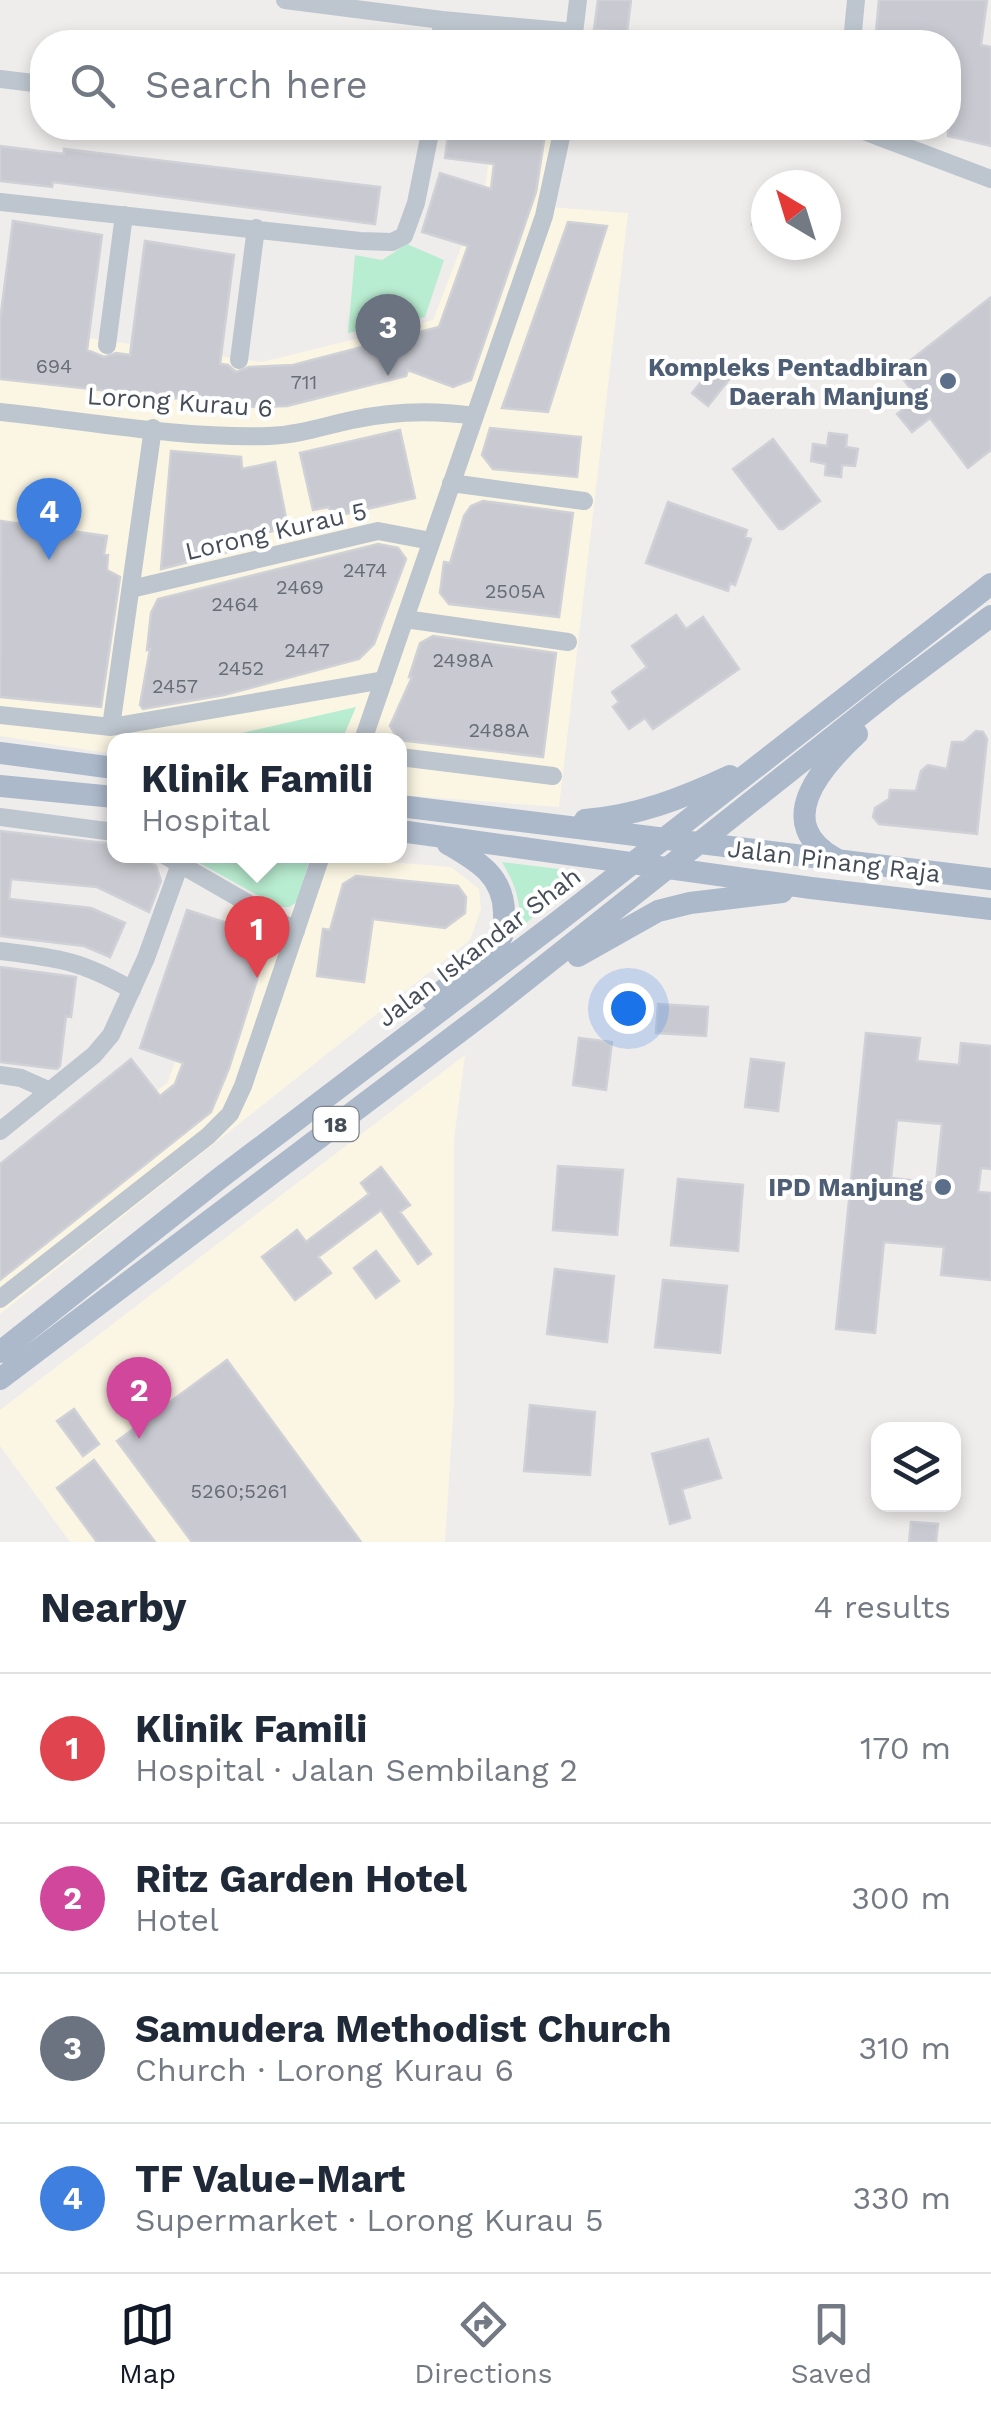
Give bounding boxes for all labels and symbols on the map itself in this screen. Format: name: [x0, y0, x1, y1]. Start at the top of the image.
north arrow: [751, 170, 841, 260]
pin: 3: [356, 294, 420, 376]
place label: Kompleks Pentadbiran Daerah Manjung: [648, 353, 928, 411]
house number: 694: [36, 354, 72, 378]
house number: 711: [291, 370, 317, 394]
marker: Kompleks Pentadbiran Daerah Manjung: [937, 370, 959, 392]
street label: Lorong Kurau 6: [86, 381, 274, 423]
pin: 4: [17, 478, 82, 560]
street label: Lorong Kurau 5: [182, 496, 370, 566]
house number: 2474: [343, 558, 387, 582]
house number: 2469: [276, 575, 324, 599]
house number: 2505A: [485, 579, 545, 603]
house number: 2464: [211, 592, 259, 616]
house number: 2447: [284, 638, 330, 662]
house number: 2498A: [432, 648, 494, 672]
house number: 2452: [218, 656, 264, 680]
house number: 2457: [152, 674, 198, 698]
house number: 2488A: [468, 718, 530, 742]
street label: Jalan Pinang Raja: [726, 834, 942, 888]
street label: Jalan Iskandar Shah: [372, 861, 586, 1033]
pin: 1: [224, 896, 290, 978]
your location: [603, 983, 654, 1034]
road number: 18: [314, 1107, 358, 1141]
place label: IPD Manjung: [768, 1173, 923, 1202]
marker: IPD Manjung: [932, 1176, 954, 1198]
pin: 2: [106, 1356, 172, 1439]
house number: 5260;5261: [190, 1479, 288, 1503]

